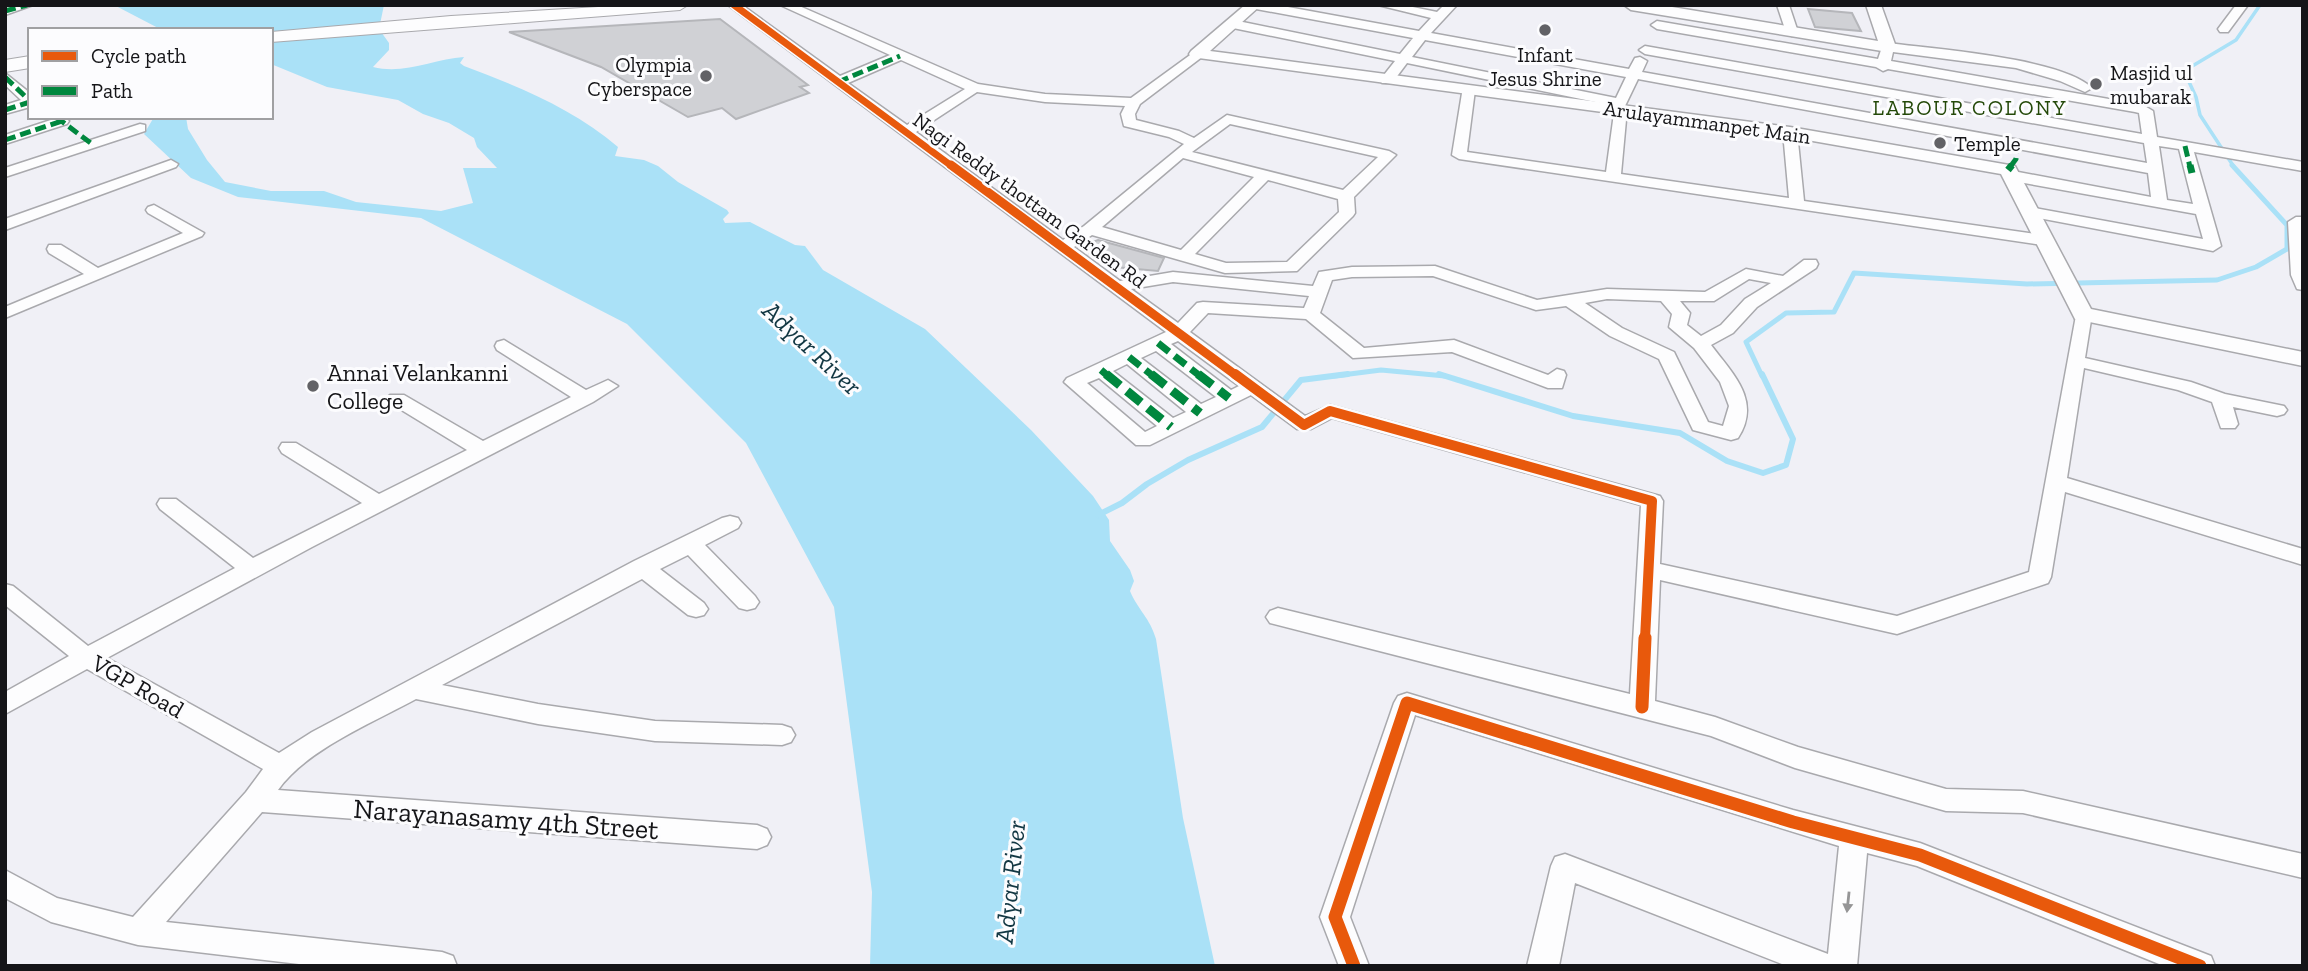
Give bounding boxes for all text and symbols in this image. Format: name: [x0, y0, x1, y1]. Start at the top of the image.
marker: Infant Jesus Shrine: [1537, 22, 1553, 38]
legend: [28, 28, 273, 119]
place label: Infant Jesus Shrine: [1488, 42, 1602, 91]
text: Cycle path: [91, 43, 186, 68]
place label: Olympia Cyberspace: [587, 52, 692, 101]
place label: Masjid ul mubarak: [2110, 60, 2193, 109]
marker: Olympia Cyberspace: [698, 68, 714, 84]
marker: Masjid ul mubarak: [2088, 76, 2104, 92]
text: Path: [91, 78, 133, 103]
street label: Arulayammanpet Main: [1602, 95, 1812, 149]
district label: LABOUR COLONY: [1872, 95, 2068, 120]
street label: Nagi Reddy thottam Garden Rd: [908, 107, 1152, 293]
place label: Temple: [1954, 131, 2021, 156]
marker: Temple: [1932, 135, 1948, 151]
water label: Adyar River: [755, 294, 868, 402]
place label: Annai Velankanni College: [327, 358, 509, 415]
marker: Annai Velankanni College: [305, 378, 321, 394]
street label: VGP Road: [86, 648, 189, 724]
street label: Narayanasamy 4th Street: [352, 792, 660, 846]
water label: Adyar River: [988, 819, 1032, 946]
one-way arrow: [1842, 891, 1853, 913]

